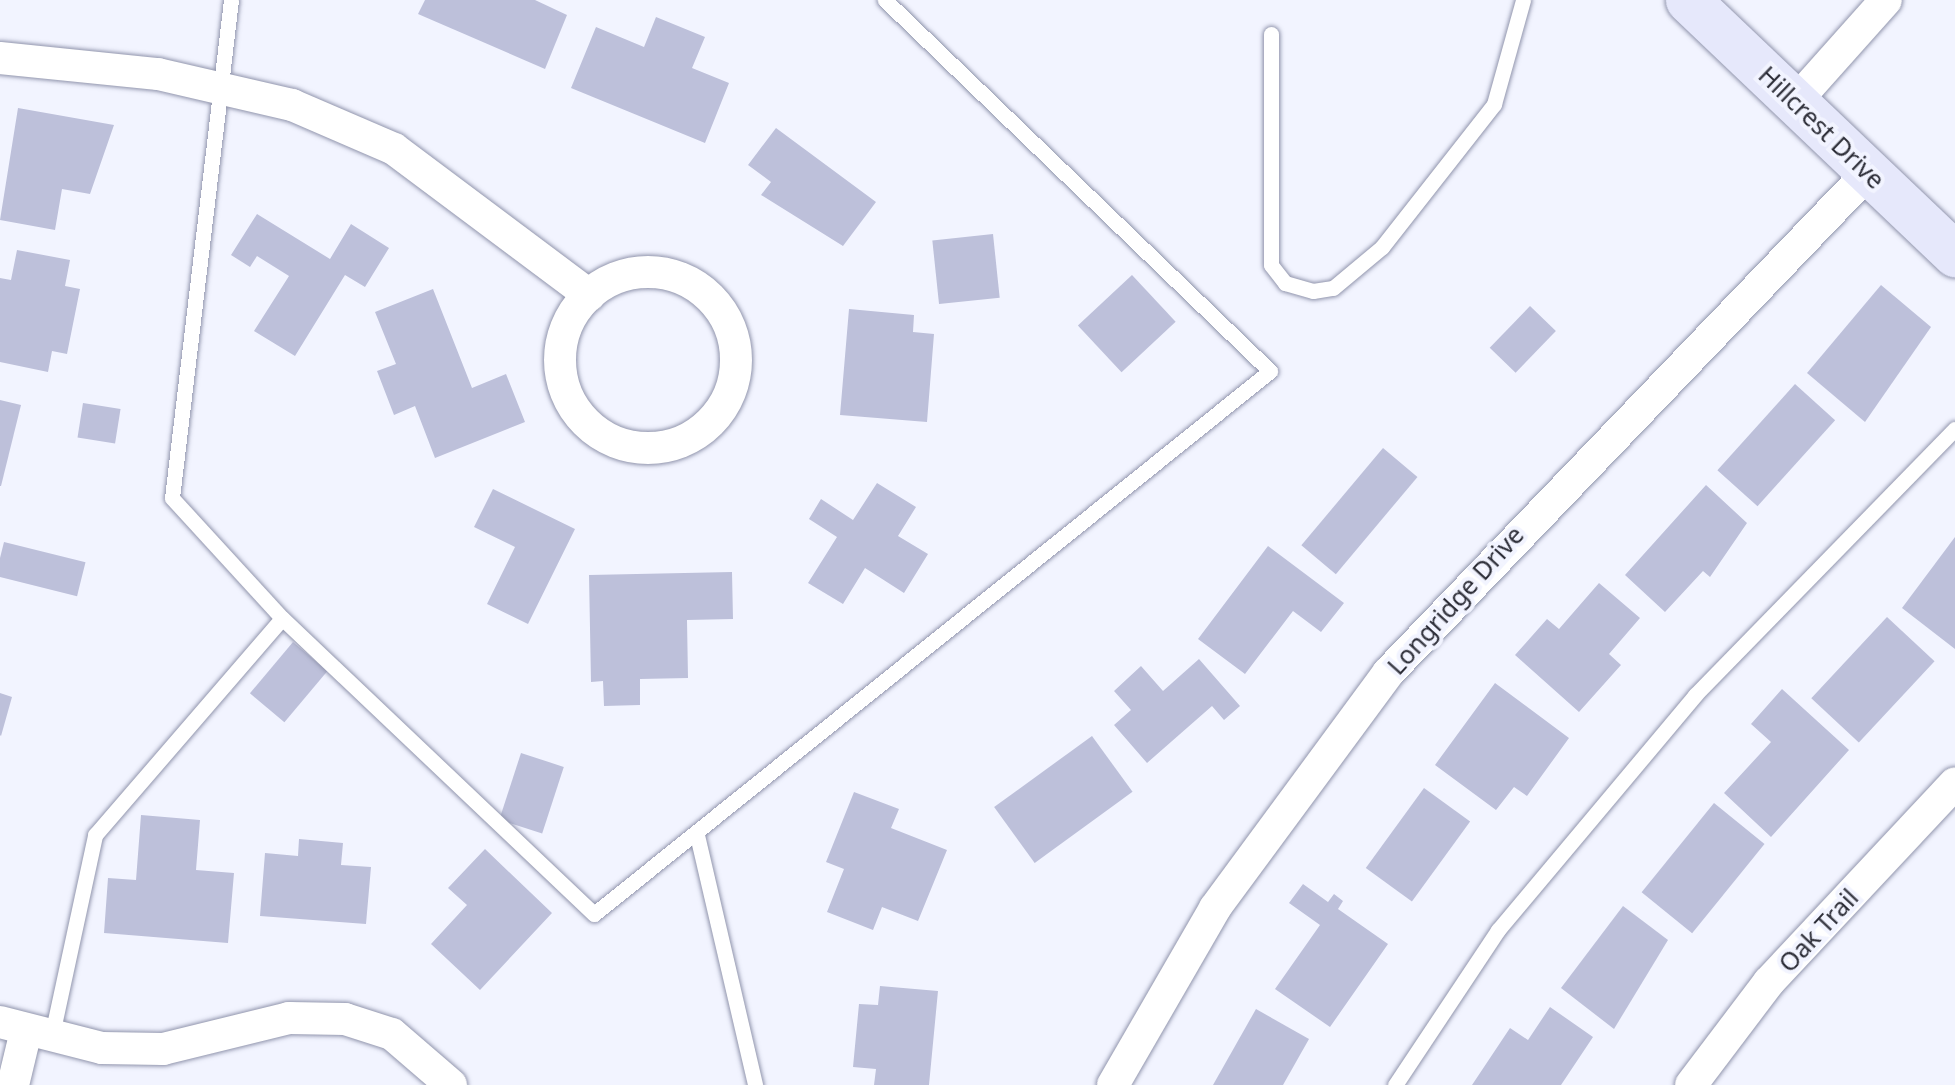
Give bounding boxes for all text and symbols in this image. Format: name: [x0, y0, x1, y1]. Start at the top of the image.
street label: Hillcrest Drive: [1753, 60, 1891, 194]
street label: Longridge Drive: [1381, 520, 1529, 680]
street label: Oak Trail: [1772, 882, 1864, 978]

